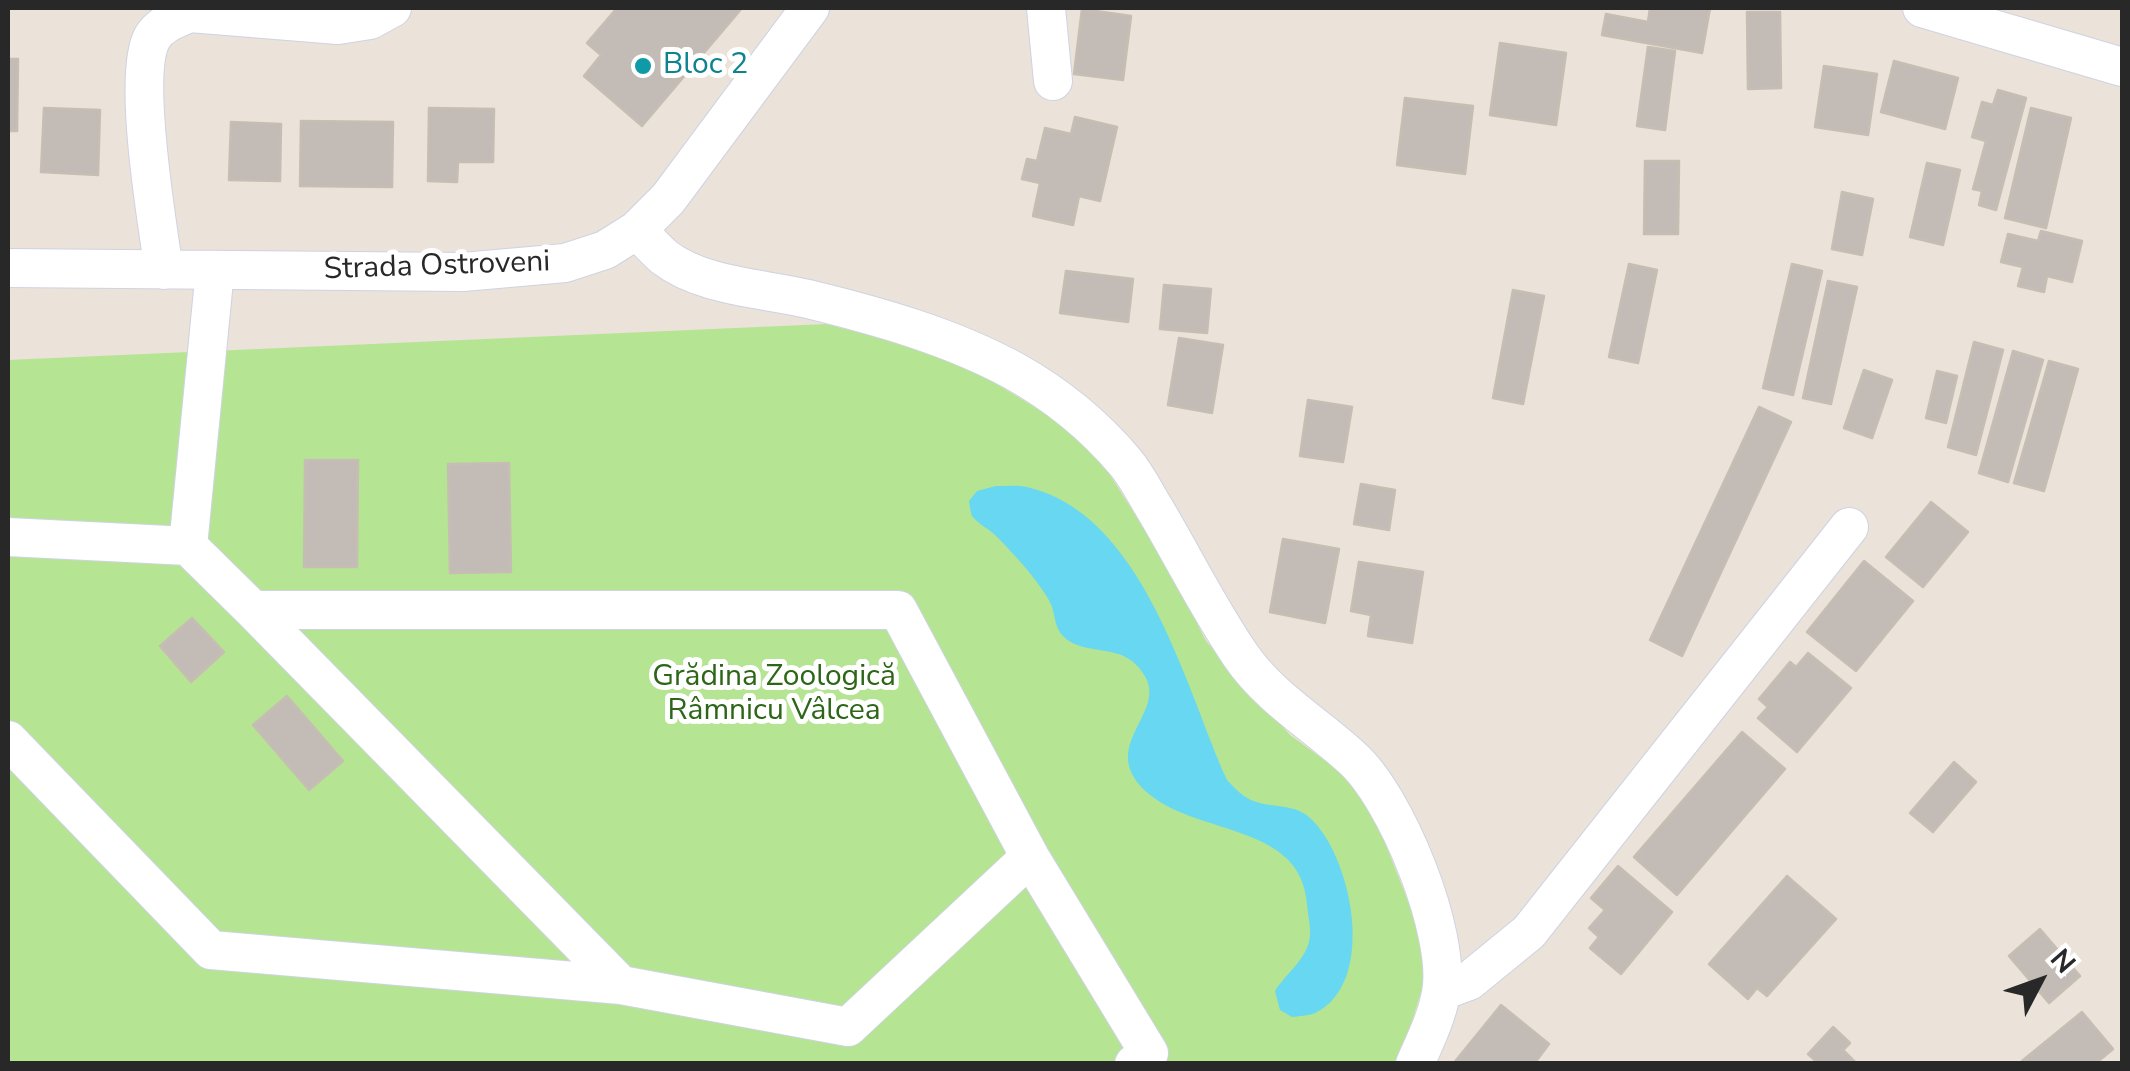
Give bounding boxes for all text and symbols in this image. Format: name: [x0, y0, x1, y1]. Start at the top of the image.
place label: Bloc 2: [663, 48, 748, 84]
marker: Bloc 2: [632, 55, 654, 77]
street label: Strada Ostroveni: [323, 245, 551, 289]
park label: Grădina Zoologică Râmnicu Vâlcea: [652, 660, 896, 730]
north arrow: [1990, 931, 2090, 1031]
text: N: [2041, 941, 2084, 982]

